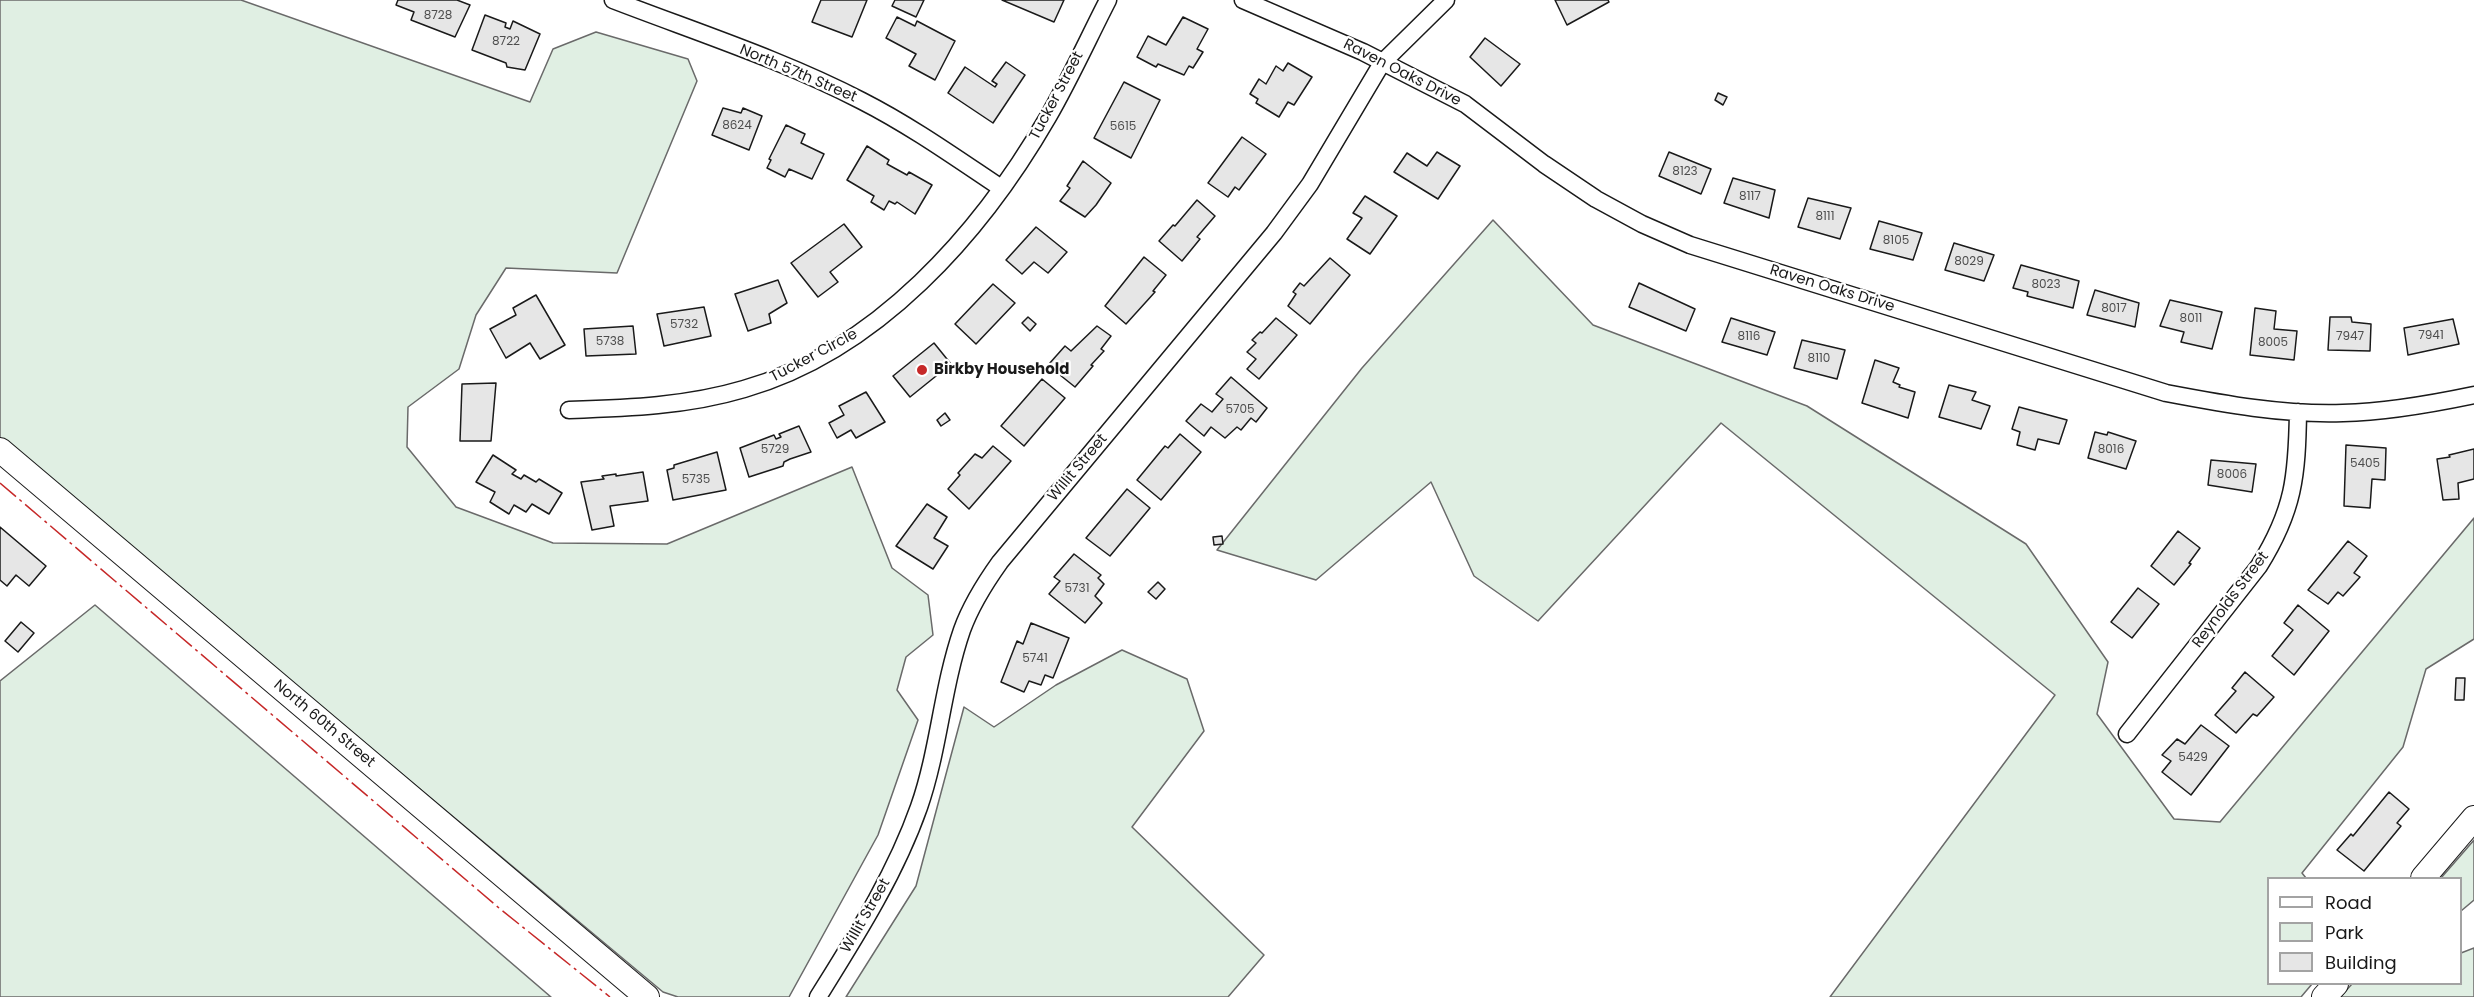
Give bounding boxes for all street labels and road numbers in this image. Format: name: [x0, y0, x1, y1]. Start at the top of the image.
street label: Raven Oaks Drive: [1340, 36, 1464, 110]
street label: North 57th Street: [737, 41, 859, 107]
street label: Tucker Street: [1026, 49, 1088, 143]
street label: Raven Oaks Drive: [1767, 261, 1897, 317]
street label: Tucker Circle: [767, 325, 861, 387]
street label: Willit Street: [1044, 431, 1112, 505]
street label: Reynolds Street: [2189, 548, 2273, 652]
street label: North 60th Street: [270, 676, 378, 772]
street label: Willit Street: [838, 876, 894, 956]

